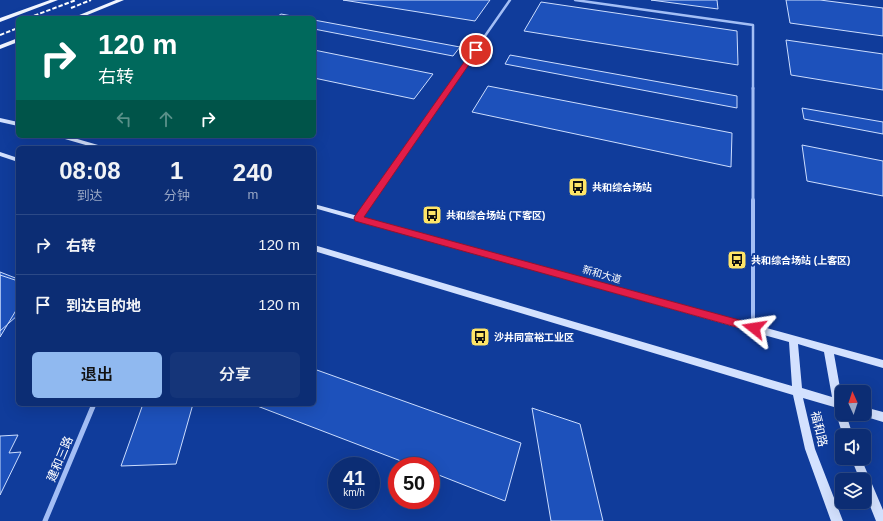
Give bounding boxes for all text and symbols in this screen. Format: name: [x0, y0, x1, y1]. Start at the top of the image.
text: 120 m: [98, 29, 177, 60]
icon: right: [32, 32, 84, 84]
pin: [459, 33, 493, 67]
icon: arrive: [465, 39, 487, 61]
text: 右转: [98, 67, 134, 87]
icon: left: [113, 108, 135, 130]
icon: ahead: [155, 108, 177, 130]
icon: right: [197, 108, 219, 130]
text: 08:08: [59, 157, 121, 184]
text: 1: [170, 157, 183, 184]
text: 240: [233, 159, 273, 186]
bus stop icon: 共和综合场站: [567, 176, 589, 198]
place label: 共和综合场站: [592, 182, 652, 193]
text: m: [247, 187, 258, 202]
text: 到达: [77, 188, 103, 203]
text: 分钟: [164, 188, 190, 203]
bus stop icon: 共和综合场站 (下客区): [421, 204, 443, 226]
place label: 共和综合场站 (下客区): [446, 210, 545, 221]
icon: right: [32, 234, 54, 256]
text: 120 m: [258, 236, 300, 253]
text: 右转: [66, 237, 96, 254]
bus stop icon: 共和综合场站 (上客区): [726, 249, 748, 271]
place label: 共和综合场站 (上客区): [751, 255, 850, 266]
street label: 新和大道: [581, 264, 623, 285]
icon: arrive: [32, 294, 54, 316]
text: 120 m: [258, 296, 300, 313]
text: 到达目的地: [66, 297, 141, 314]
position arrow: [733, 307, 775, 349]
bus stop icon: 沙井同富裕工业区: [469, 326, 491, 348]
place label: 沙井同富裕工业区: [494, 331, 574, 343]
button: 退出: [32, 352, 162, 398]
button: 分享: [170, 352, 300, 398]
north arrow: [835, 385, 871, 421]
map controls: [835, 385, 871, 509]
street label: 福和路: [808, 410, 830, 448]
button: sound: [835, 429, 871, 465]
street label: 建和三路: [44, 434, 76, 484]
speed limit sign: 50: [388, 457, 440, 509]
text: 41: [343, 467, 365, 489]
button: layers: [835, 473, 871, 509]
text: km/h: [343, 487, 365, 498]

